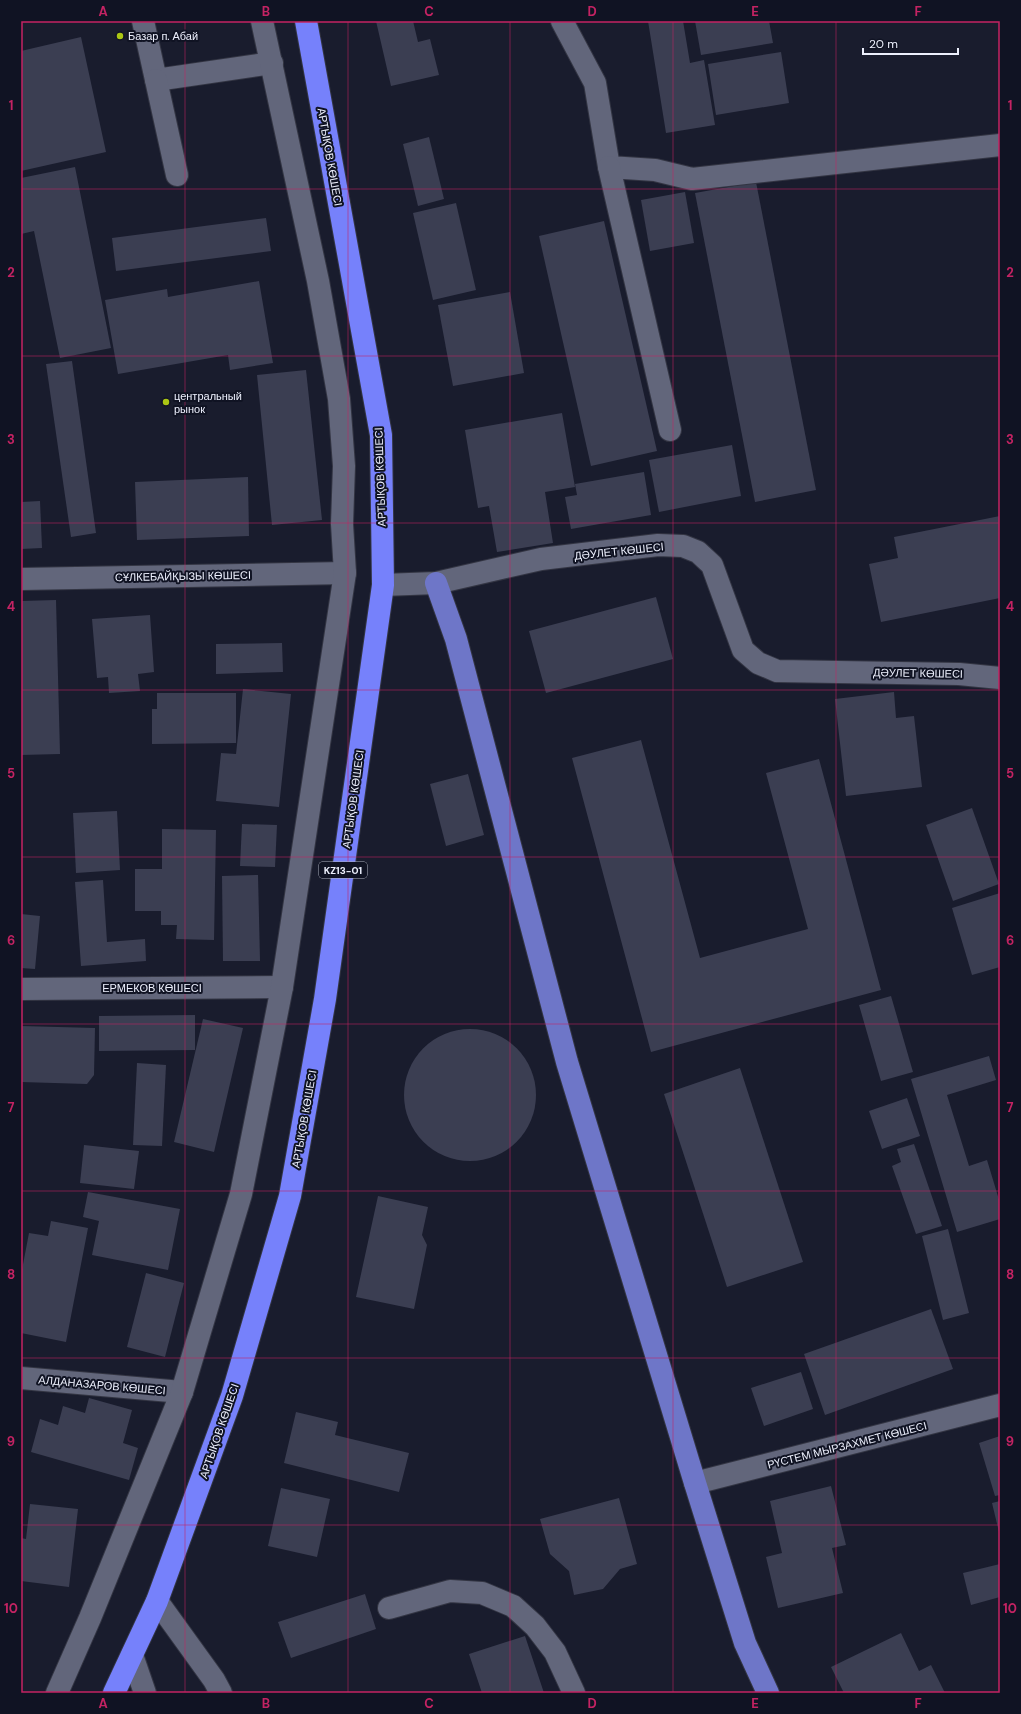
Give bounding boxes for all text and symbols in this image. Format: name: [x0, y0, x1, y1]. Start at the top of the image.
text: A: [98, 3, 108, 20]
text: B: [262, 3, 270, 20]
text: C: [424, 3, 434, 20]
text: D: [587, 3, 597, 20]
text: E: [751, 3, 759, 20]
text: F: [914, 3, 922, 20]
place label: Базар п. Абай: [128, 29, 198, 43]
scale bar: [863, 30, 958, 56]
marker: Базар п. Абай: [115, 31, 125, 41]
text: 20 m: [869, 36, 898, 52]
text: 1: [9, 97, 13, 114]
text: 1: [1008, 97, 1012, 114]
street label: АРТЫҚОВ КӨШЕСІ: [314, 107, 346, 207]
text: 2: [7, 264, 15, 281]
text: 2: [1006, 264, 1014, 281]
place label: центральный рынок: [174, 389, 242, 416]
marker: центральный рынок: [161, 397, 171, 407]
street label: АРТЫҚОВ КӨШЕСІ: [371, 427, 389, 527]
text: 3: [7, 431, 15, 448]
text: 3: [1006, 431, 1014, 448]
street label: ДӘУЛЕТ КӨШЕСІ: [574, 539, 664, 563]
street label: СҰЛКЕБАЙҚЫЗЫ КӨШЕСІ: [115, 568, 251, 584]
text: 4: [7, 598, 15, 615]
text: 4: [1006, 598, 1014, 615]
street label: ДӘУЛЕТ КӨШЕСІ: [873, 665, 963, 681]
street label: АРТЫҚОВ КӨШЕСІ: [339, 749, 367, 849]
text: 5: [7, 765, 15, 782]
text: 5: [1006, 765, 1014, 782]
road number: KZ13-01: [319, 862, 367, 878]
text: 6: [7, 932, 15, 949]
text: 6: [1006, 932, 1014, 949]
street label: ЕРМЕКОВ КӨШЕСІ: [102, 981, 202, 995]
street label: АРТЫҚОВ КӨШЕСІ: [288, 1069, 320, 1169]
text: 7: [8, 1099, 15, 1116]
text: 7: [1007, 1099, 1014, 1116]
text: 8: [7, 1266, 15, 1283]
text: 8: [1006, 1266, 1014, 1283]
street label: АЛДАНАЗАРОВ КӨШЕСІ: [38, 1372, 166, 1398]
street label: АРТЫҚОВ КӨШЕСІ: [196, 1382, 242, 1480]
street label: РҮСТЕМ МЫРЗАХМЕТ КӨШЕСІ: [766, 1418, 928, 1472]
text: 9: [7, 1433, 15, 1450]
text: 9: [1006, 1433, 1014, 1450]
text: 10: [4, 1600, 18, 1617]
text: 10: [1003, 1600, 1017, 1617]
text: A: [98, 1695, 108, 1712]
text: B: [262, 1695, 270, 1712]
text: C: [424, 1695, 434, 1712]
text: D: [587, 1695, 597, 1712]
text: E: [751, 1695, 759, 1712]
text: F: [914, 1695, 922, 1712]

